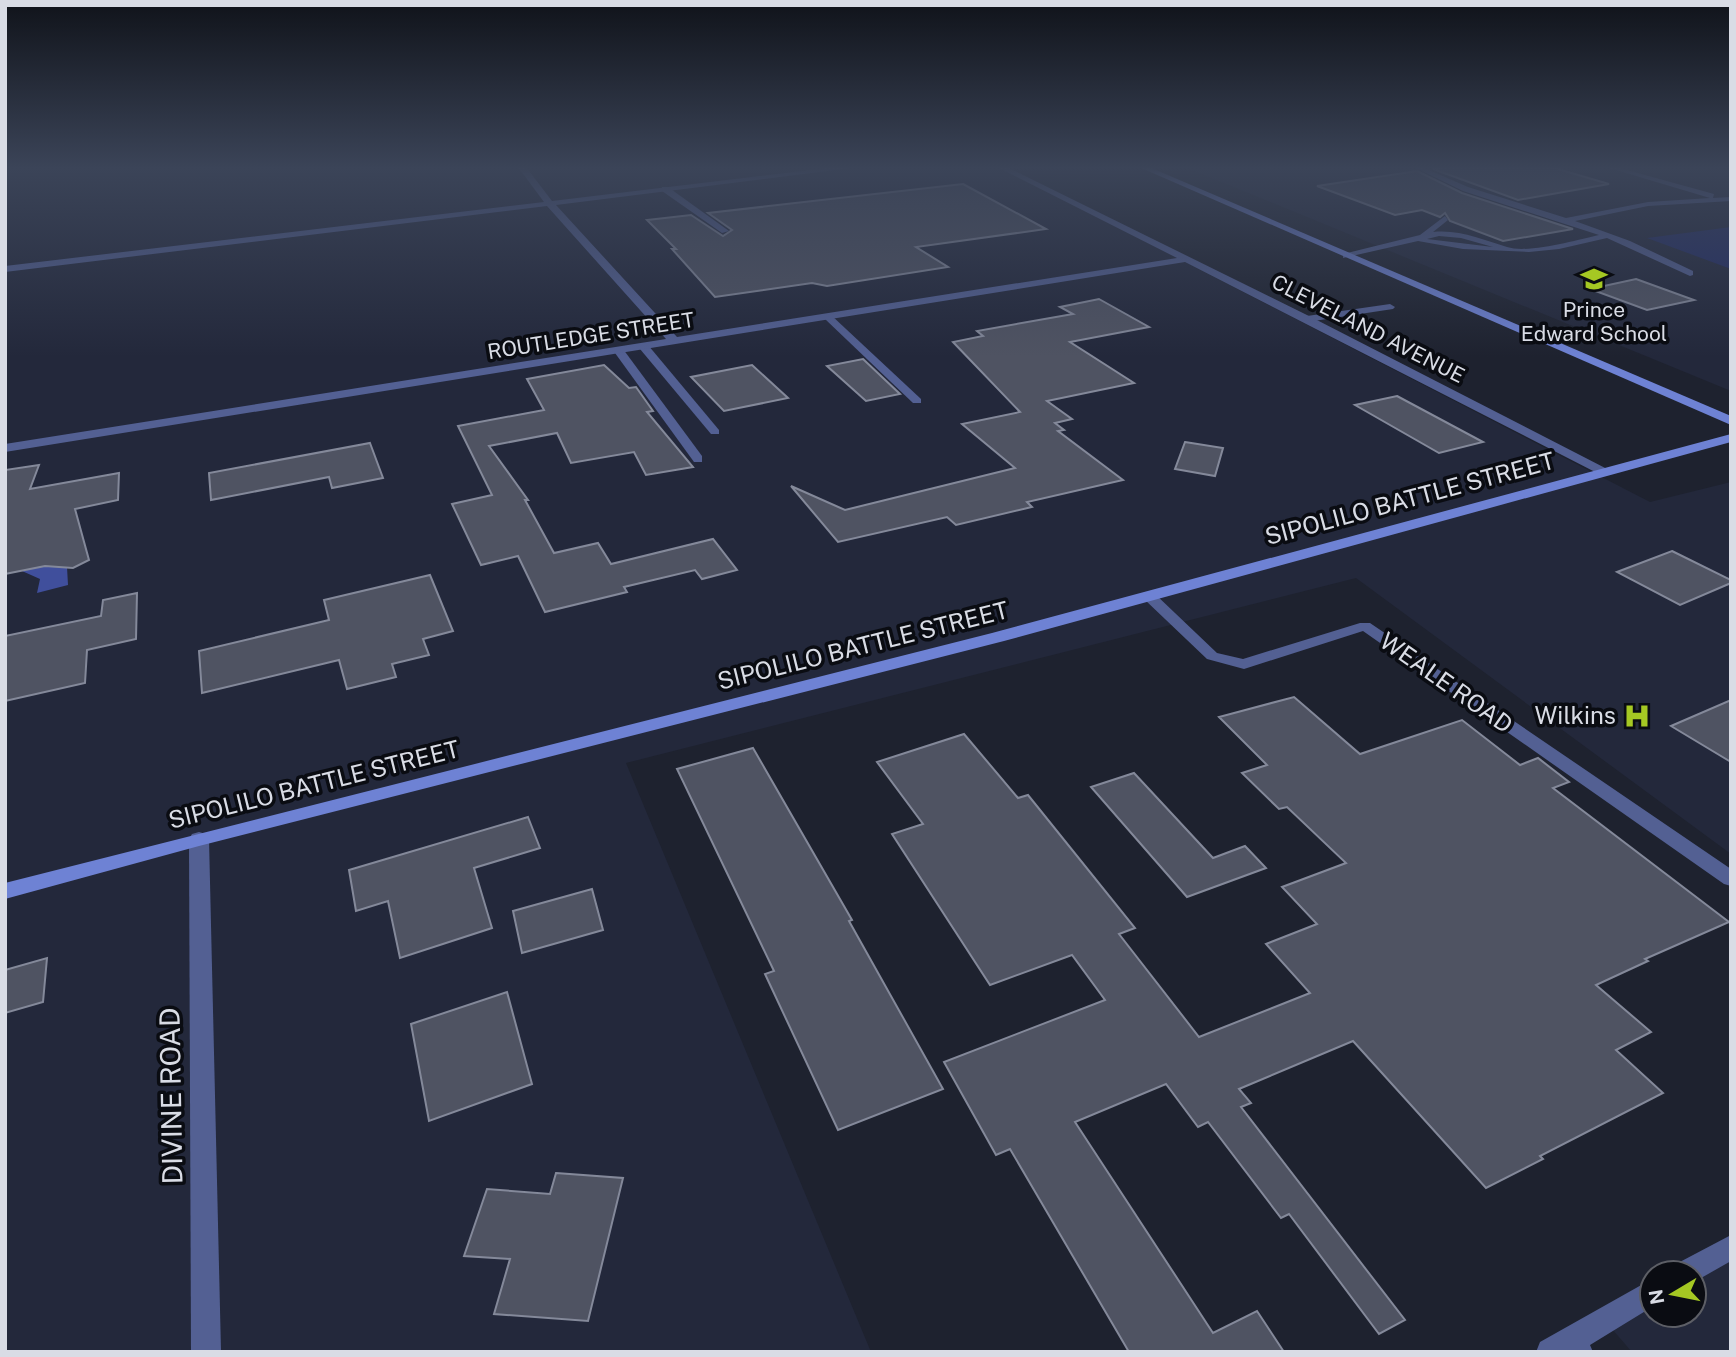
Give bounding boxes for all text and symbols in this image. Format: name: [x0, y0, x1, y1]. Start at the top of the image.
school or university icon: Prince Edward School: [1579, 264, 1609, 294]
street label: CLEVELAND AVENUE: [1268, 269, 1469, 388]
place label: Prince Edward School: [1521, 297, 1667, 346]
street label: ROUTLEDGE STREET: [486, 307, 696, 364]
street label: SIPOLILO BATTLE STREET: [1262, 446, 1558, 550]
street label: SIPOLILO BATTLE STREET: [714, 595, 1011, 695]
street label: WEALE ROAD: [1375, 626, 1518, 738]
place label: Wilkins: [1534, 701, 1616, 729]
hospital icon: Wilkins: [1622, 701, 1652, 731]
street label: SIPOLILO BATTLE STREET: [165, 734, 462, 834]
street label: DIVINE ROAD: [152, 1007, 189, 1185]
north arrow: [1638, 1259, 1708, 1329]
text: N: [1644, 1288, 1668, 1306]

